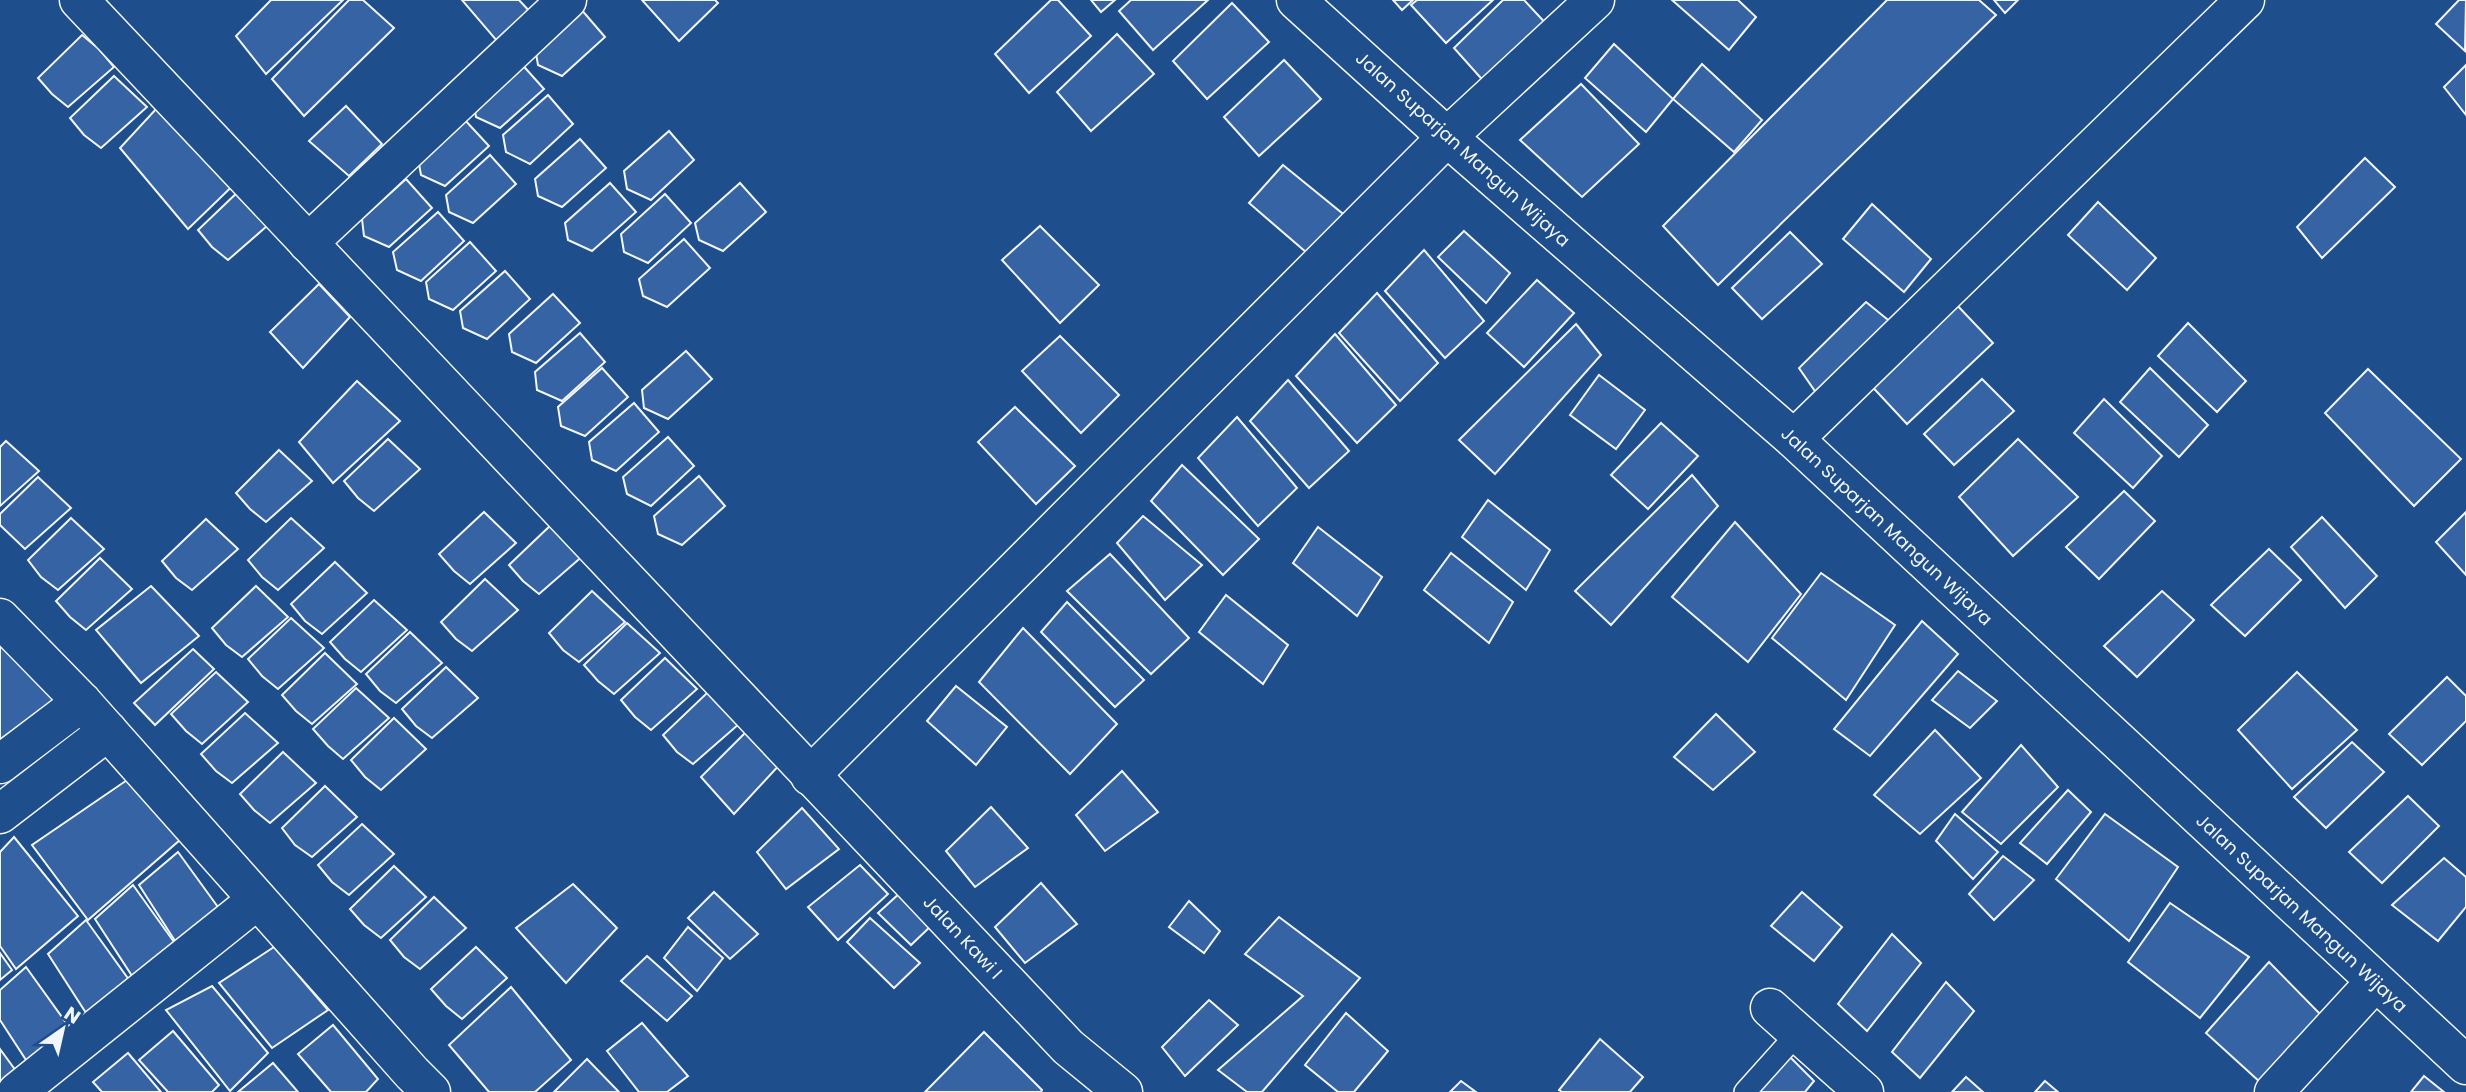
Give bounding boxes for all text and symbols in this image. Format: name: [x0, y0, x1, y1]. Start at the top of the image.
street label: Jalan Suparjan Mangun Wijaya: [1350, 46, 1576, 252]
street label: Jalan Suparjan Mangun Wijaya: [1776, 421, 1998, 631]
street label: Jalan Suparjan Mangun Wijaya: [2191, 808, 2413, 1018]
street label: Jalan Kawi I: [918, 890, 1008, 984]
north arrow: [28, 994, 98, 1064]
text: N: [59, 1000, 86, 1031]

